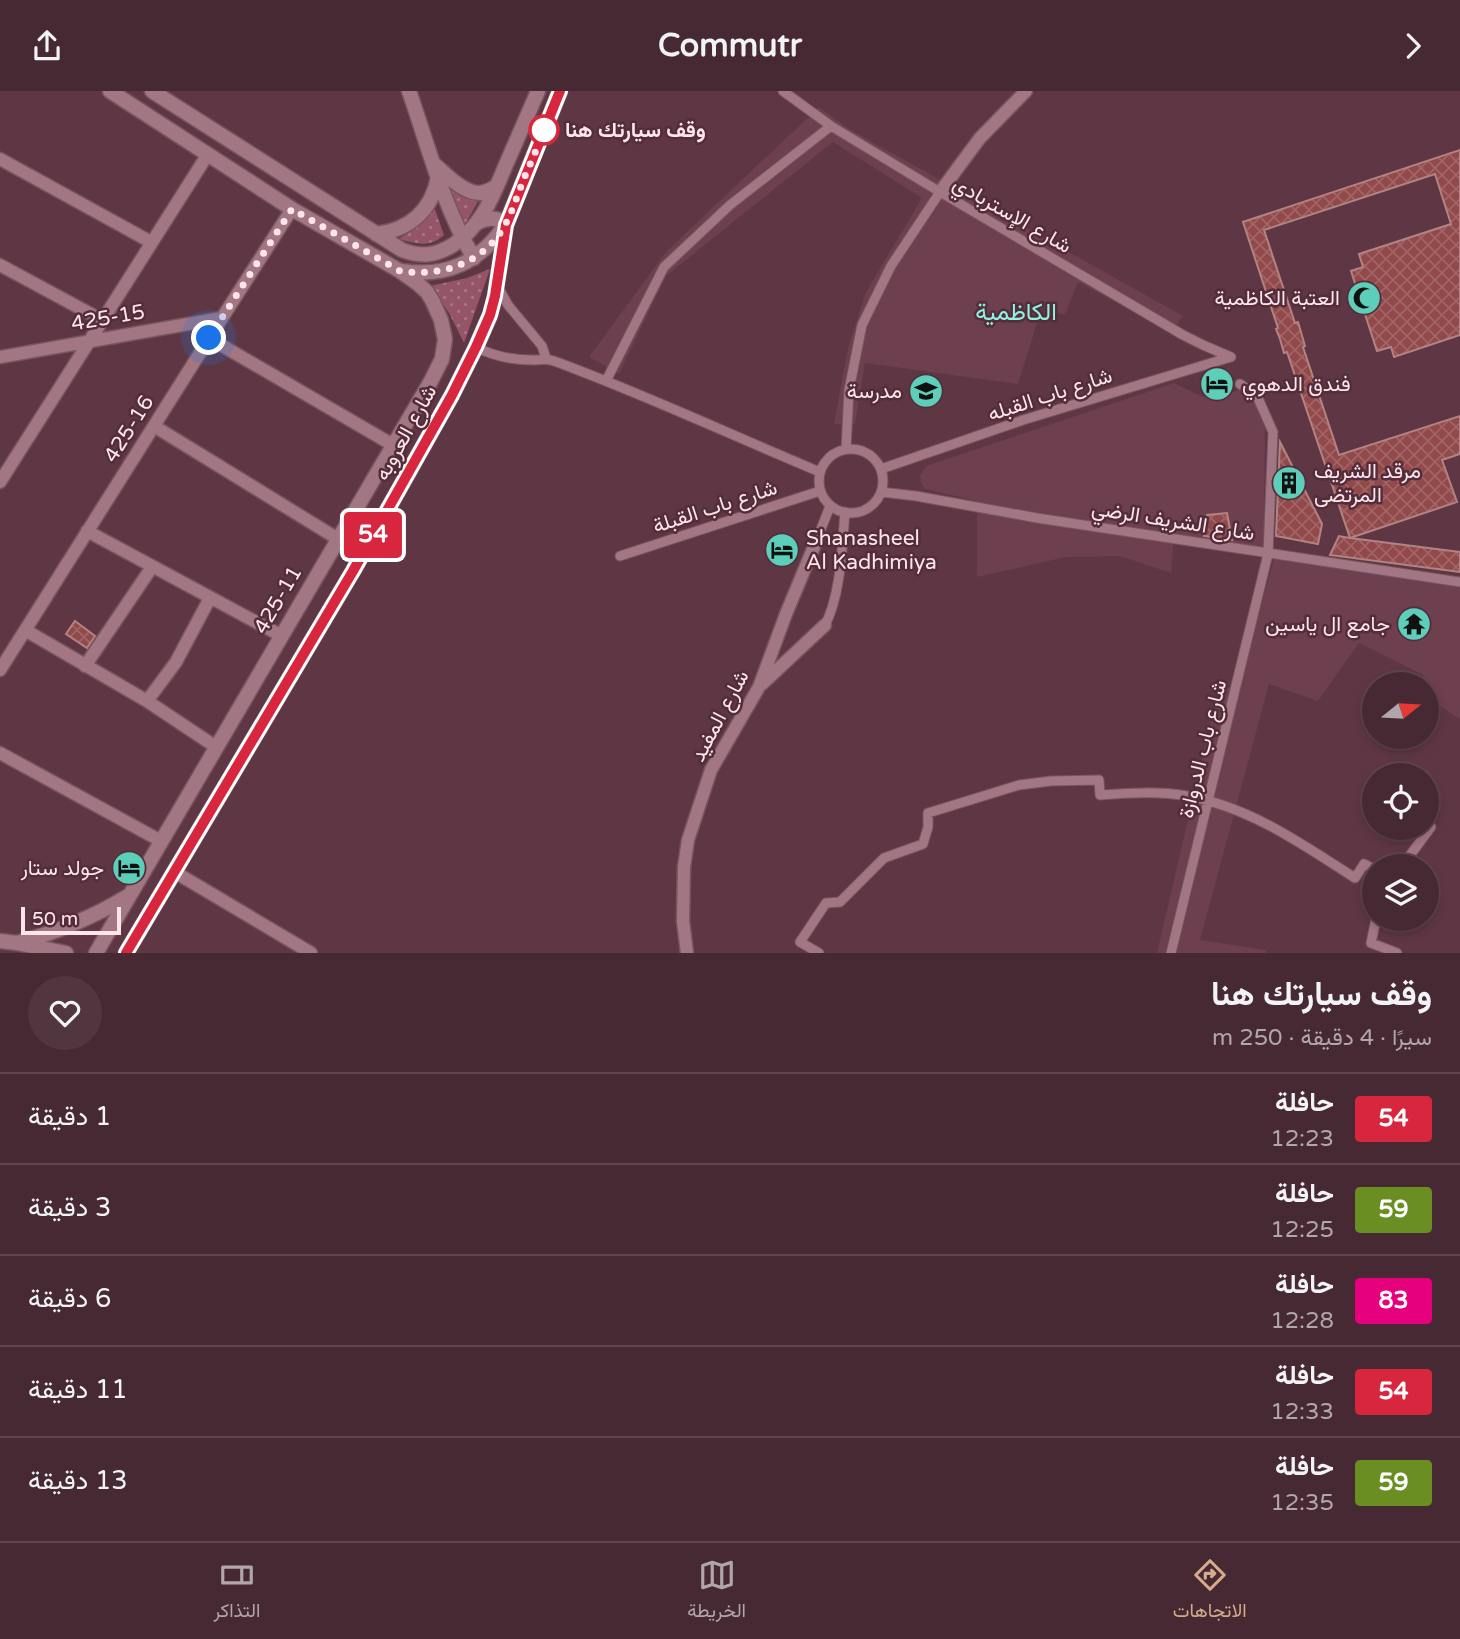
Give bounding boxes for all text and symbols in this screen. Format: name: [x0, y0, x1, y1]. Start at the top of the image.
icon: share: [28, 27, 66, 65]
text: Commutr: [658, 27, 802, 65]
icon: forward: [1394, 27, 1432, 65]
marker: وقف سيارتك هنا: [529, 115, 559, 145]
place label: وقف سيارتك هنا: [565, 118, 706, 143]
street label: شارع الإستربادي: [946, 171, 1076, 262]
mosque icon: العتبة الكاظمية: [1345, 279, 1383, 317]
place label: العتبة الكاظمية: [1215, 286, 1340, 311]
district label: الكاظمية: [975, 298, 1057, 327]
street label: 425-15: [69, 299, 147, 337]
your location: [191, 320, 226, 355]
street label: شارع باب القبله: [985, 363, 1116, 428]
hotel icon: فندق الدهوي: [1198, 365, 1236, 403]
school or university icon: مدرسة: [907, 372, 945, 410]
place label: فندق الدهوي: [1242, 372, 1351, 401]
place label: مدرسة: [847, 379, 902, 404]
street label: شارع العروبه: [370, 381, 443, 485]
street label: 425-16: [99, 391, 159, 467]
place label: مرقد الشريف المرتضى: [1314, 459, 1421, 508]
building icon: مرقد الشريف المرتضى: [1270, 464, 1308, 502]
street label: شارع باب القبلة: [650, 475, 781, 540]
street label: شارع الشريف الرضي: [1089, 496, 1256, 550]
line badge: 54: [342, 512, 404, 558]
text: 54: [358, 520, 388, 549]
place label: Shanasheel Al Kadhimiya: [806, 526, 937, 575]
hotel icon: Shanasheel Al Kadhimiya: [763, 531, 801, 569]
street label: 425-11: [249, 561, 307, 639]
temple icon: جامع ال ياسين: [1395, 605, 1433, 643]
place label: جامع ال ياسين: [1265, 612, 1390, 638]
street label: شارع المفيد: [686, 666, 755, 766]
north arrow: [1362, 672, 1438, 749]
map controls: [1362, 672, 1439, 931]
street label: شارع باب الدروازة: [1174, 677, 1233, 821]
button: locate: [1362, 763, 1439, 840]
hotel icon: جولد ستار: [110, 849, 148, 887]
button: layers: [1362, 854, 1439, 931]
place label: جولد ستار: [20, 856, 104, 881]
scale bar: [21, 904, 121, 936]
text: 50 m: [32, 908, 78, 930]
text: وقف سيارتك هنا: [1211, 975, 1432, 1014]
button: heart: [28, 976, 102, 1050]
text: سيرًا · 4 دقيقة · 250 m: [1212, 1024, 1432, 1052]
text: حافلة: [1275, 1087, 1334, 1118]
text: 1 دقيقة: [28, 1101, 111, 1132]
text: 54: [1378, 1104, 1409, 1133]
text: 12:23: [1270, 1125, 1334, 1153]
text: حافلة: [1275, 1178, 1334, 1209]
text: 3 دقيقة: [28, 1192, 111, 1223]
text: 59: [1378, 1195, 1409, 1224]
text: 12:25: [1270, 1216, 1334, 1244]
text: حافلة: [1275, 1269, 1334, 1300]
text: 6 دقيقة: [28, 1283, 111, 1314]
text: 83: [1378, 1286, 1409, 1315]
text: 12:28: [1270, 1307, 1334, 1335]
text: حافلة: [1275, 1360, 1334, 1391]
text: 11 دقيقة: [28, 1374, 128, 1405]
text: 54: [1378, 1377, 1409, 1406]
text: 12:33: [1270, 1398, 1334, 1426]
text: حافلة: [1275, 1451, 1334, 1482]
text: 13 دقيقة: [28, 1465, 128, 1496]
text: 59: [1378, 1468, 1409, 1497]
text: 12:35: [1270, 1489, 1334, 1517]
tab: التذاكر: [213, 1556, 260, 1627]
tab: الخريطة: [687, 1556, 746, 1627]
tab: الاتجاهات: [1173, 1556, 1247, 1627]

